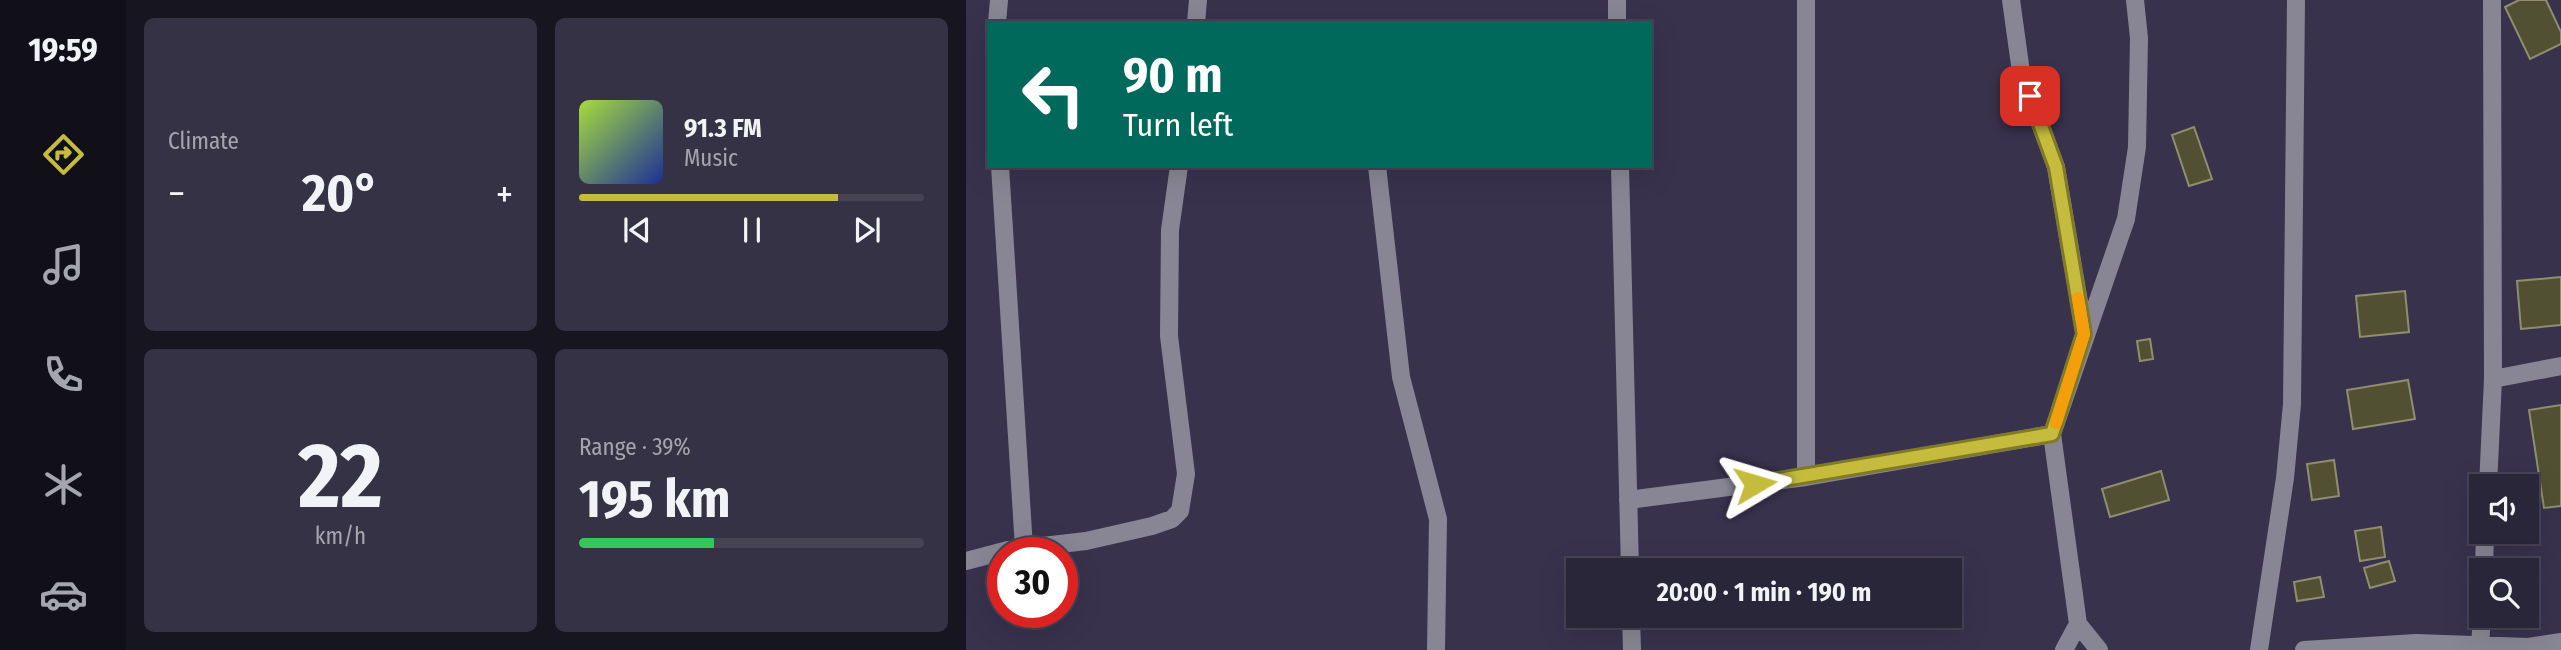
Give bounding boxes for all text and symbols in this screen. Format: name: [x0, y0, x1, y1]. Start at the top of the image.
text: 19:59: [28, 31, 98, 69]
text: 90 m: [1123, 46, 1223, 105]
icon: left: [1008, 49, 1099, 140]
pin: [2000, 66, 2060, 126]
icon: arrive: [2011, 77, 2049, 115]
text: Turn left: [1123, 106, 1233, 144]
text: 91.3 FM: [684, 113, 762, 144]
text: Climate: [168, 127, 239, 155]
icon: directions: [39, 130, 88, 179]
text: Music: [684, 144, 738, 172]
text: 20°: [302, 162, 379, 225]
text: −: [168, 171, 185, 217]
text: +: [496, 171, 513, 217]
icon: previous: [618, 211, 656, 249]
icon: pause: [733, 211, 771, 249]
icon: next: [848, 211, 886, 249]
icon: music: [39, 240, 88, 289]
icon: phone: [39, 350, 88, 399]
text: 22: [298, 422, 383, 531]
text: Range · 39%: [579, 433, 691, 461]
position arrow: [1718, 447, 1792, 521]
icon: climate: [39, 460, 88, 509]
text: 195 km: [579, 468, 730, 531]
map controls: [2469, 474, 2539, 628]
button: sound: [2469, 474, 2539, 544]
text: km/h: [315, 522, 366, 550]
speed limit sign: 30: [987, 537, 1078, 628]
button: search: [2469, 558, 2539, 628]
icon: car: [39, 570, 88, 619]
text: 20:00 · 1 min · 190 m: [1657, 577, 1871, 608]

